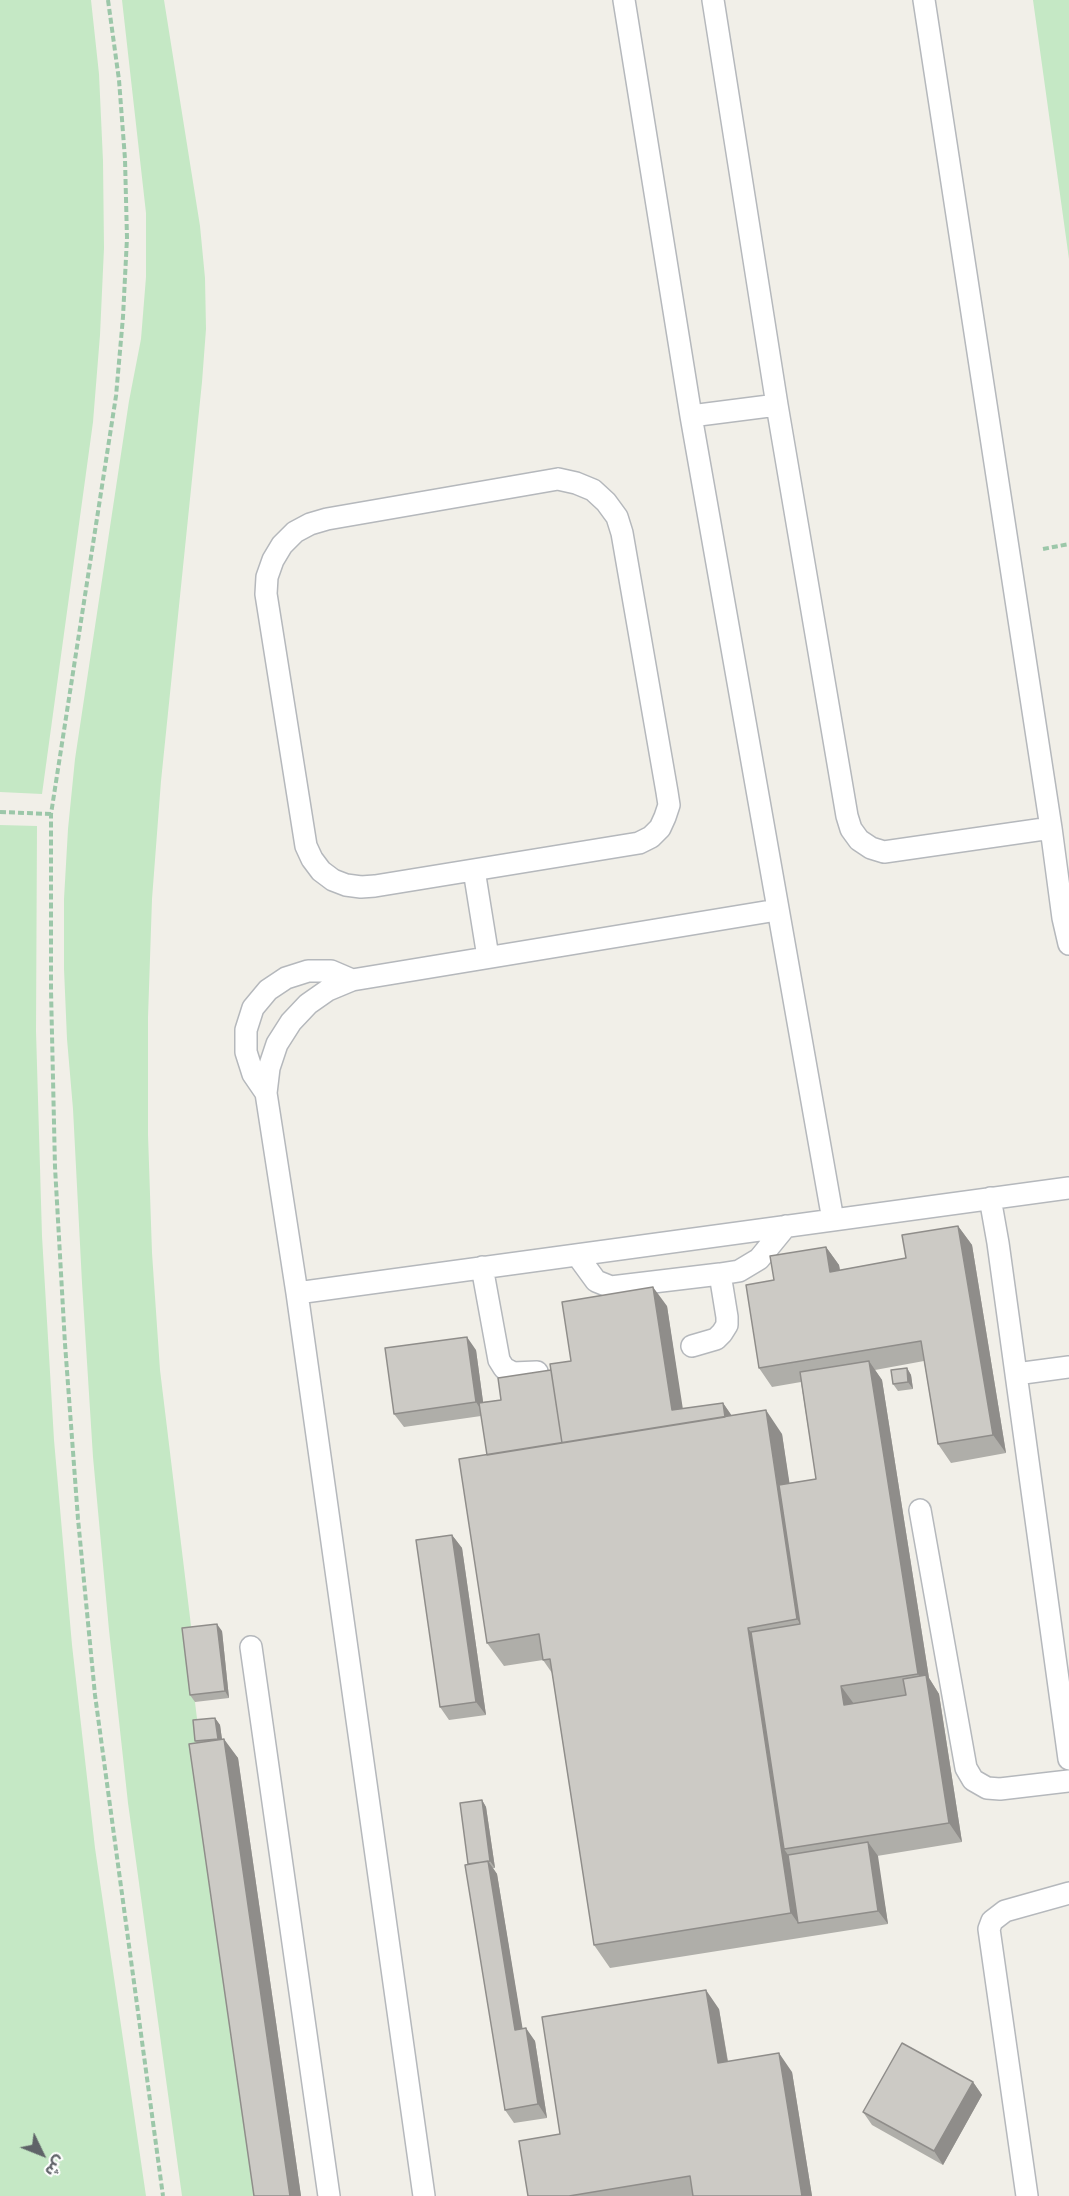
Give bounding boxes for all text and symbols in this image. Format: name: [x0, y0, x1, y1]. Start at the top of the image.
north arrow: [12, 2124, 72, 2184]
text: ش: [41, 2152, 70, 2181]

